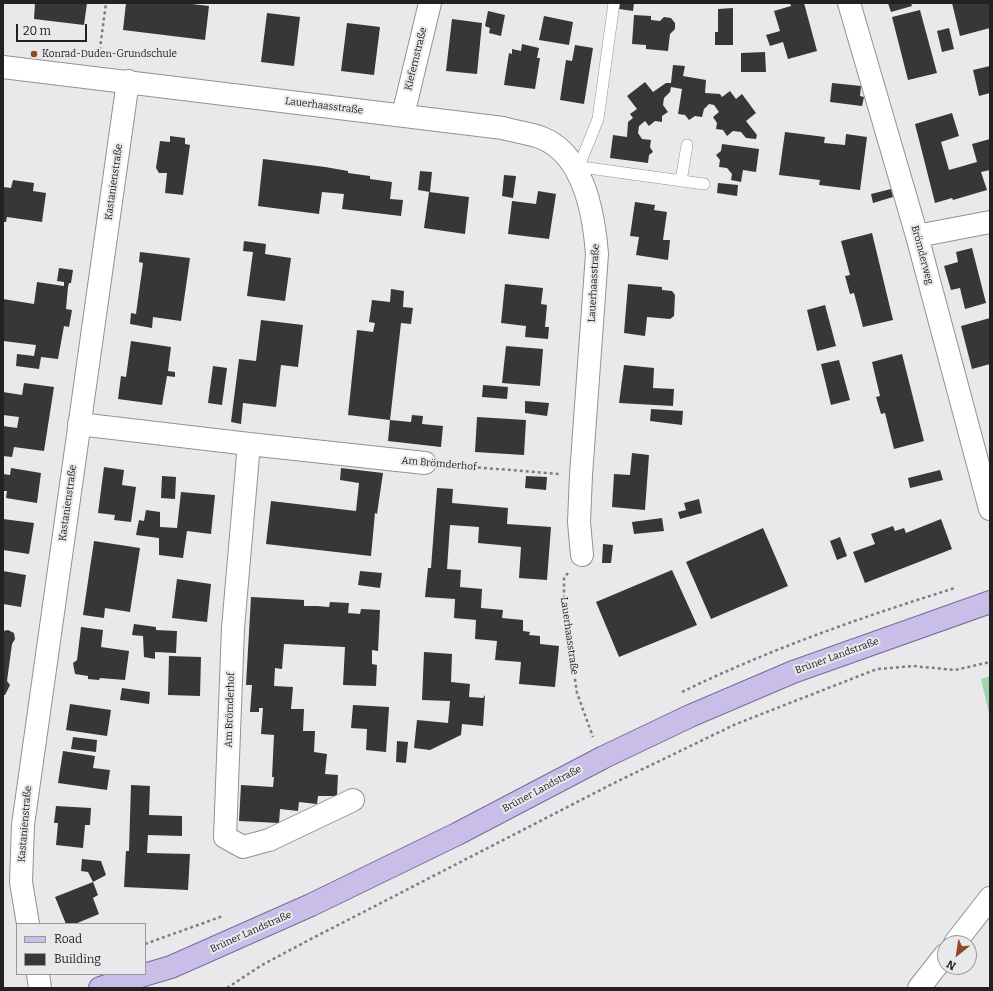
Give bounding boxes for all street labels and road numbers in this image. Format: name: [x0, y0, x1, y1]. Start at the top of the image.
street label: Kiefernstraße: [402, 26, 430, 92]
street label: Lauerhaasstraße: [284, 95, 364, 117]
street label: Kastanienstraße: [103, 143, 125, 221]
street label: Brömderweg: [908, 224, 936, 286]
street label: Lauerhaasstraße: [586, 243, 602, 323]
street label: Am Brömderhof: [401, 455, 477, 473]
street label: Kastanienstraße: [57, 464, 79, 542]
street label: Lauerhaasstraße: [558, 596, 580, 676]
street label: Brüner Landstraße: [794, 635, 880, 677]
street label: Am Brömderhof: [223, 672, 237, 748]
street label: Brüner Landstraße: [500, 763, 584, 815]
street label: Kastanienstraße: [16, 785, 34, 863]
street label: Brüner Landstraße: [208, 909, 294, 955]

